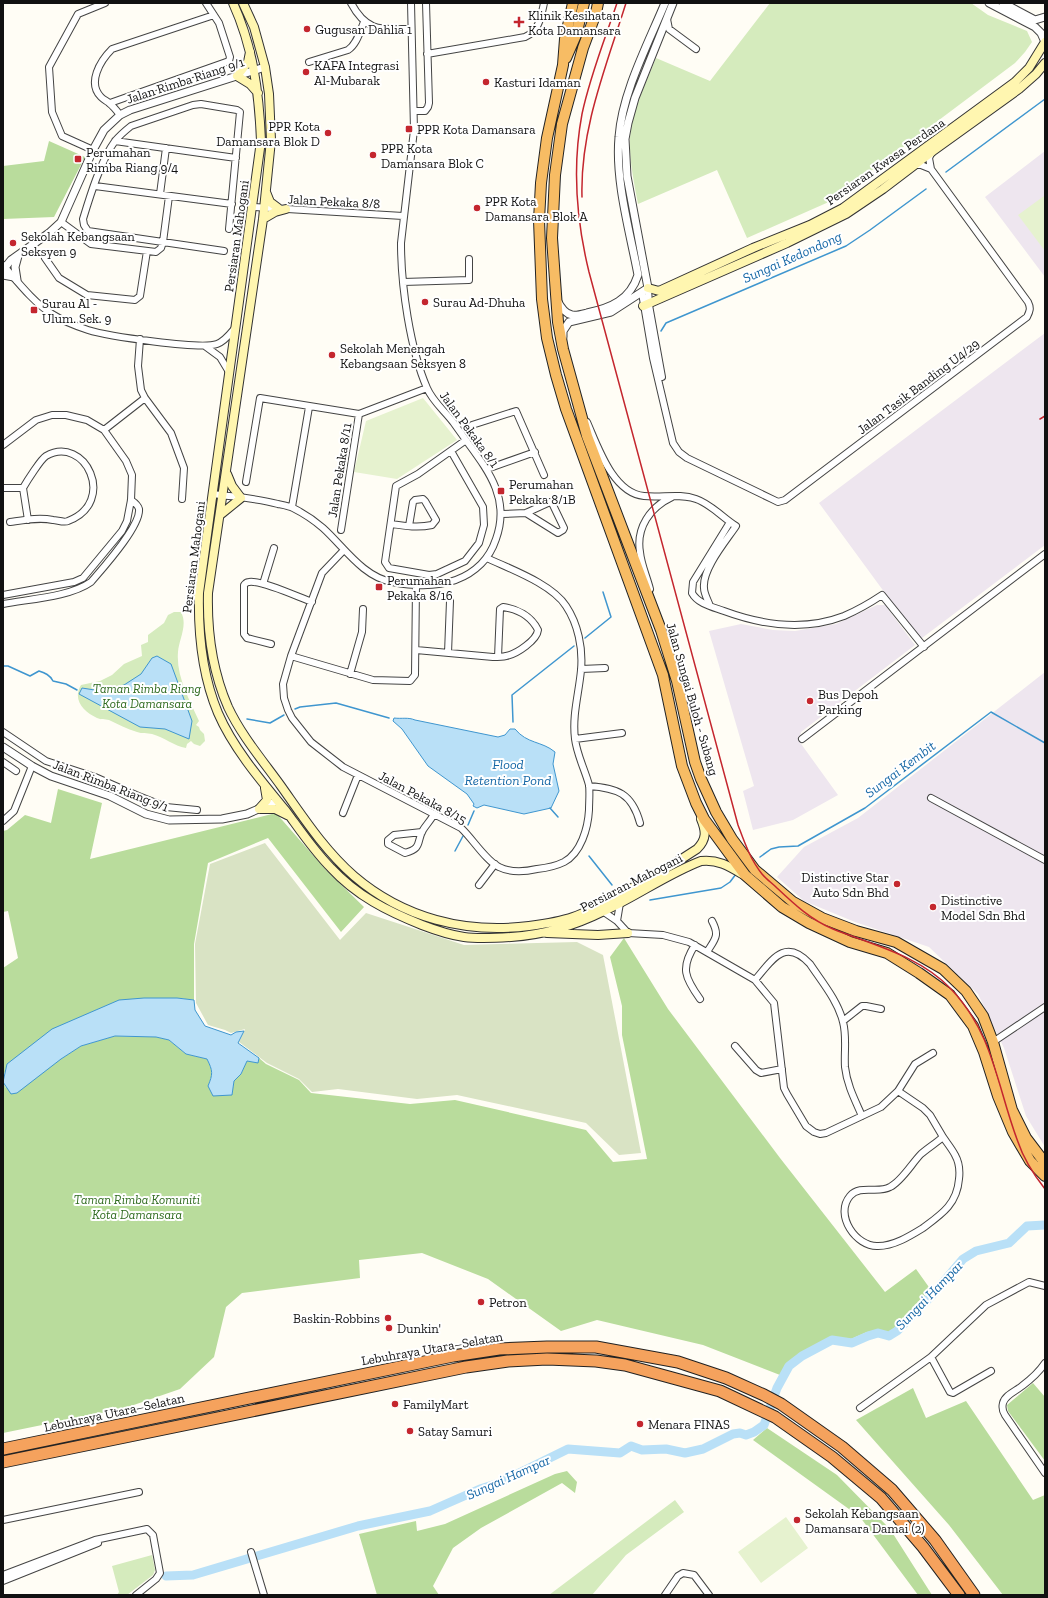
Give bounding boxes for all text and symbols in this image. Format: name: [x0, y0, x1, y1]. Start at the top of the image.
place label: Klinik Kesihatan Kota Damansara: [528, 8, 622, 38]
marker: Klinik Kesihatan Kota Damansara: [513, 16, 525, 28]
place label: Gugusan Dahlia 1: [315, 22, 412, 37]
marker: Gugusan Dahlia 1: [302, 24, 312, 34]
street label: Jalan Rimba Riang 9/1: [124, 54, 246, 107]
place label: KAFA Integrasi Al-Mubarak: [314, 58, 399, 88]
marker: KAFA Integrasi Al-Mubarak: [301, 67, 311, 77]
place label: Kasturi Idaman: [494, 75, 581, 90]
marker: Kasturi Idaman: [481, 77, 491, 87]
street label: Persiaran Kwasa Perdana: [823, 114, 948, 208]
place label: PPR Kota Damansara Blok D: [216, 119, 321, 149]
place label: PPR Kota Damansara: [417, 122, 536, 137]
marker: PPR Kota Damansara: [404, 124, 414, 134]
marker: PPR Kota Damansara Blok D: [323, 128, 333, 138]
place label: PPR Kota Damansara Blok C: [381, 141, 484, 171]
place label: Perumahan Rimba Riang 9/4: [86, 145, 178, 175]
marker: PPR Kota Damansara Blok C: [368, 150, 378, 160]
marker: Perumahan Rimba Riang 9/4: [73, 154, 83, 164]
street label: Persiaran Mahogani: [221, 179, 252, 293]
street label: Jalan Pekaka 8/8: [287, 192, 381, 211]
place label: PPR Kota Damansara Blok A: [485, 194, 588, 224]
marker: PPR Kota Damansara Blok A: [472, 203, 482, 213]
water label: Sungai Kedondong: [740, 228, 845, 287]
place label: Sekolah Kebangsaan Seksyen 9: [21, 229, 135, 259]
marker: Sekolah Kebangsaan Seksyen 9: [8, 238, 18, 248]
place label: Surau Ad-Dhuha: [433, 295, 526, 310]
place label: Surau Al - Ulum. Sek. 9: [42, 296, 111, 326]
marker: Surau Ad-Dhuha: [420, 297, 430, 307]
marker: Surau Al - Ulum. Sek. 9: [29, 305, 39, 315]
street label: Jalan Tasik Banding U4/29: [854, 336, 982, 437]
place label: Sekolah Menengah Kebangsaan Seksyen 8: [340, 341, 466, 371]
marker: Sekolah Menengah Kebangsaan Seksyen 8: [327, 350, 337, 360]
street label: Jalan Pekaka 8/1: [437, 388, 502, 470]
street label: Jalan Pekaka 8/11: [325, 422, 354, 519]
place label: Perumahan Pekaka 8/1B: [509, 477, 576, 507]
marker: Perumahan Pekaka 8/1B: [496, 486, 506, 496]
street label: Persiaran Mahogani: [179, 500, 208, 614]
place label: Perumahan Pekaka 8/16: [387, 573, 453, 603]
marker: Perumahan Pekaka 8/16: [374, 582, 384, 592]
street label: Jalan Sungai Buloh - Subang: [663, 621, 722, 777]
park label: Taman Rimba Riang Kota Damansara: [93, 681, 202, 711]
place label: Bus Depoh Parking: [818, 687, 879, 717]
marker: Bus Depoh Parking: [805, 696, 815, 706]
water label: Sungai Kembit: [862, 737, 939, 801]
street label: Jalan Rimba Riang 9/1: [51, 756, 171, 814]
water label: Flood Retention Pond: [465, 756, 551, 789]
street label: Jalan Pekaka 8/15: [376, 768, 470, 827]
street label: Persiaran Mahogani: [578, 850, 685, 915]
place label: Distinctive Star Auto Sdn Bhd: [801, 870, 889, 900]
marker: Distinctive Star Auto Sdn Bhd: [892, 879, 902, 889]
place label: Distinctive Model Sdn Bhd: [941, 893, 1025, 923]
marker: Distinctive Model Sdn Bhd: [928, 902, 938, 912]
park label: Taman Rimba Komuniti Kota Damansara: [74, 1192, 200, 1222]
water label: Sungai Hampar: [892, 1257, 967, 1334]
place label: Petron: [489, 1295, 527, 1310]
marker: Petron: [476, 1297, 486, 1307]
place label: Baskin-Robbins: [293, 1311, 380, 1326]
marker: Baskin-Robbins: [383, 1313, 393, 1323]
place label: Dunkin': [397, 1321, 441, 1336]
marker: Dunkin': [384, 1323, 394, 1333]
street label: Lebuhraya Utara–Selatan: [360, 1329, 505, 1368]
street label: Lebuhraya Utara–Selatan: [42, 1390, 186, 1435]
place label: FamilyMart: [403, 1397, 469, 1412]
marker: FamilyMart: [390, 1399, 400, 1409]
place label: Menara FINAS: [648, 1417, 730, 1432]
marker: Menara FINAS: [635, 1419, 645, 1429]
place label: Satay Samuri: [418, 1424, 492, 1439]
marker: Satay Samuri: [405, 1426, 415, 1436]
water label: Sungai Hampar: [464, 1451, 553, 1504]
place label: Sekolah Kebangsaan Damansara Damai (2): [805, 1506, 925, 1536]
marker: Sekolah Kebangsaan Damansara Damai (2): [792, 1515, 802, 1525]

